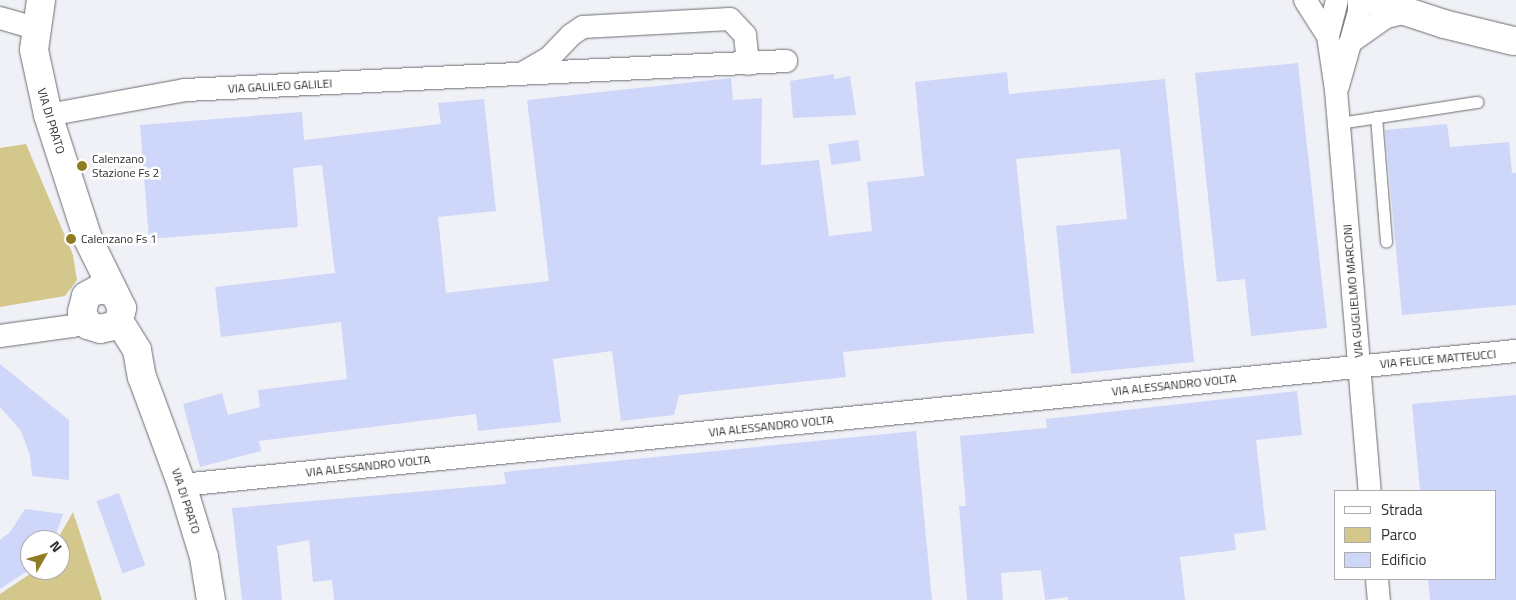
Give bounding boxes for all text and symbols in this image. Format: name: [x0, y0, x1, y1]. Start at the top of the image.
street label: VIA GALILEO GALILEI: [227, 76, 333, 96]
street label: VIA DI PRATO: [34, 86, 68, 156]
place label: Calenzano Stazione Fs 2: [92, 152, 159, 180]
marker: Calenzano Stazione Fs 2: [76, 160, 88, 172]
street label: VIA GUGLIELMO MARCONI: [1340, 224, 1366, 358]
place label: Calenzano Fs 1: [81, 232, 157, 246]
marker: Calenzano Fs 1: [65, 233, 77, 245]
street label: VIA FELICE MATTEUCCI: [1379, 347, 1497, 371]
street label: VIA ALESSANDRO VOLTA: [1111, 371, 1237, 399]
street label: VIA ALESSANDRO VOLTA: [708, 412, 834, 440]
street label: VIA ALESSANDRO VOLTA: [305, 452, 431, 480]
street label: VIA DI PRATO: [169, 466, 203, 536]
legend: [1334, 490, 1496, 580]
text: Strada: [1381, 498, 1422, 521]
text: Parco: [1381, 523, 1417, 546]
north arrow: [20, 530, 70, 580]
text: N: [45, 536, 68, 556]
text: Edificio: [1381, 548, 1426, 571]

